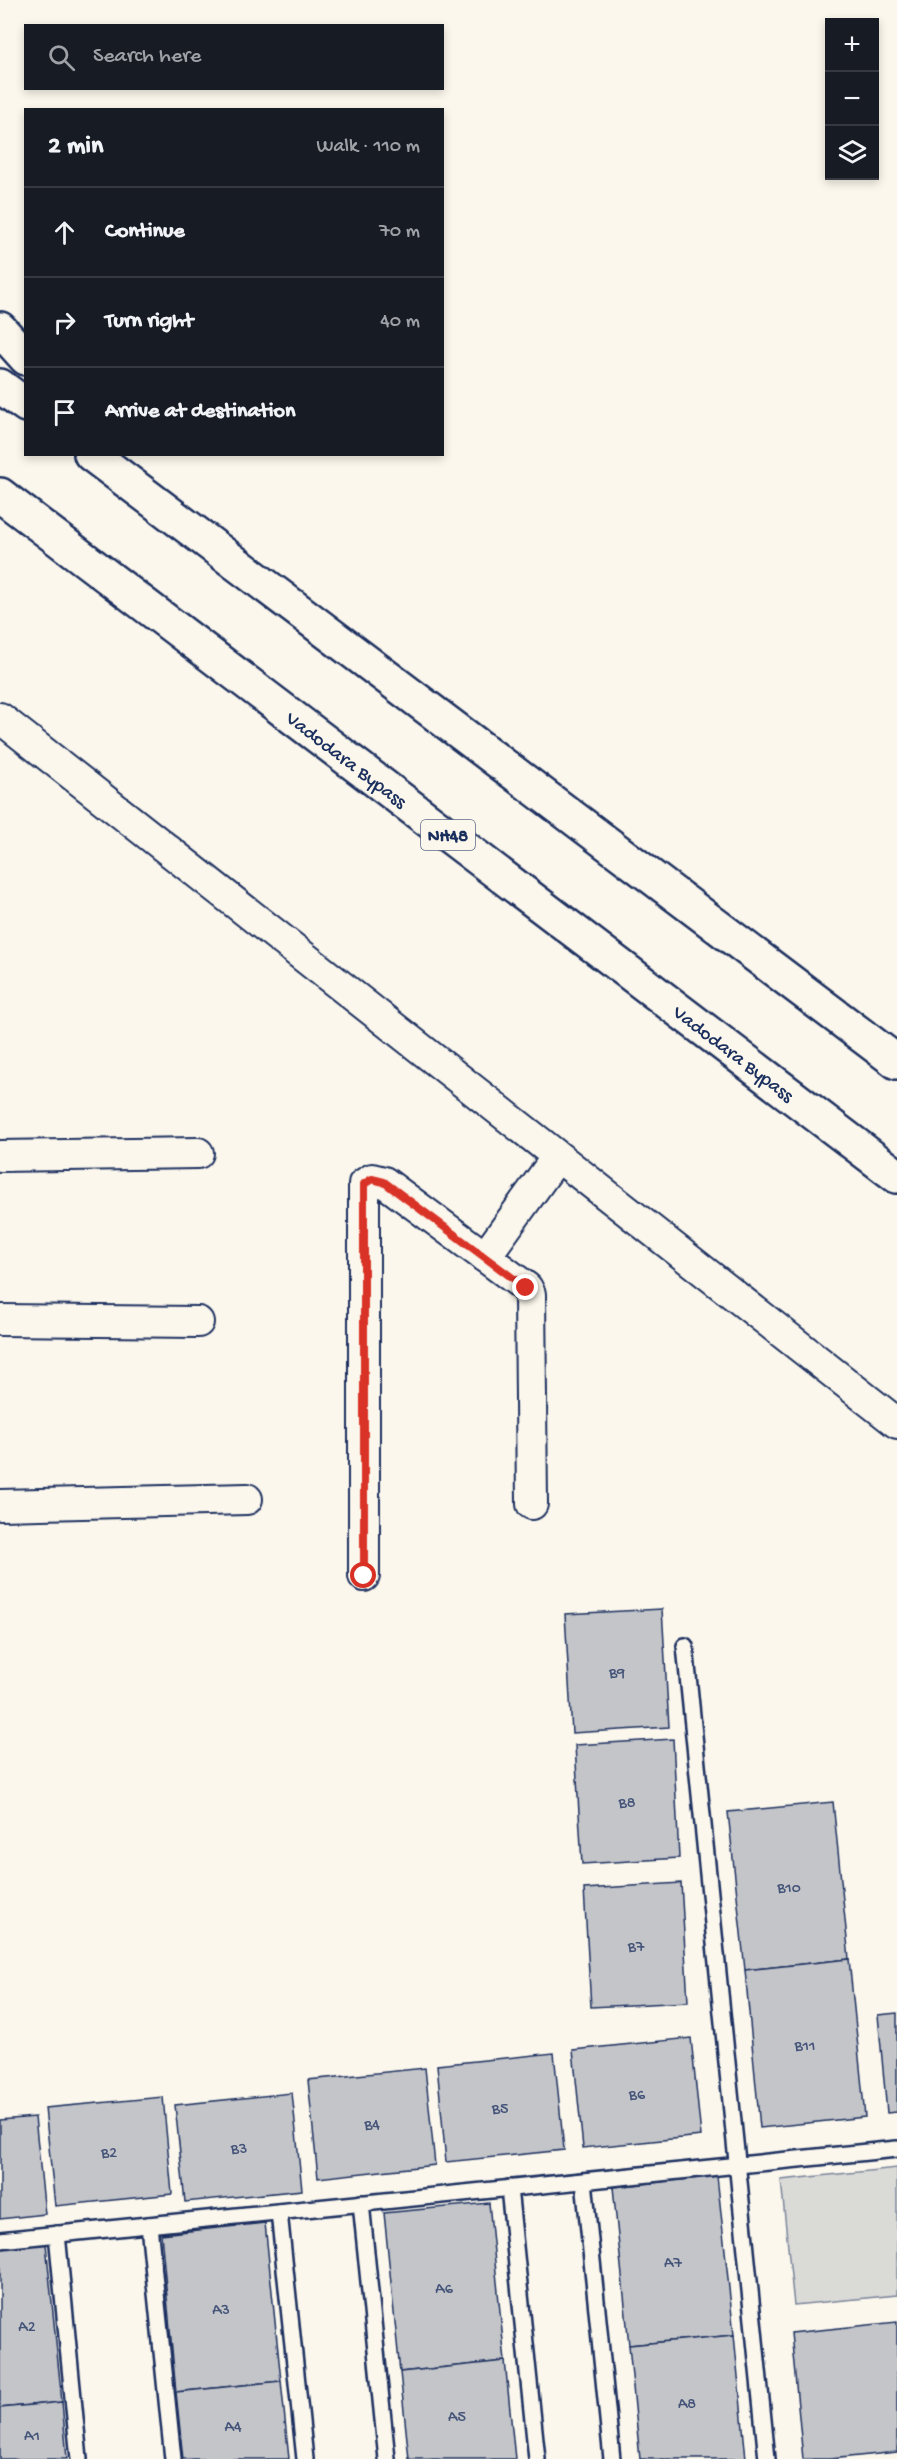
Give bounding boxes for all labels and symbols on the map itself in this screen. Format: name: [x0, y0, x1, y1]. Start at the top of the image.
street label: Vadodara Bypass: [279, 708, 411, 815]
road number: NH48: [421, 820, 475, 850]
street label: Vadodara Bypass: [666, 1001, 798, 1109]
route end: [512, 1274, 538, 1300]
route start: [350, 1562, 376, 1588]
house number: B9: [608, 1665, 625, 1684]
house number: B8: [618, 1795, 636, 1814]
house number: B10: [776, 1880, 801, 1899]
house number: B7: [627, 1939, 645, 1958]
house number: B11: [793, 2038, 816, 2057]
house number: B6: [628, 2087, 646, 2106]
house number: B5: [491, 2101, 508, 2120]
house number: B4: [363, 2117, 380, 2136]
house number: B3: [230, 2141, 247, 2160]
house number: B2: [100, 2145, 117, 2164]
house number: A7: [664, 2255, 683, 2274]
house number: A6: [435, 2281, 454, 2300]
house number: A3: [212, 2302, 230, 2321]
house number: A2: [18, 2319, 36, 2338]
house number: A8: [678, 2396, 696, 2415]
house number: A5: [448, 2409, 466, 2428]
house number: A4: [224, 2419, 242, 2438]
house number: A1: [24, 2428, 40, 2447]

